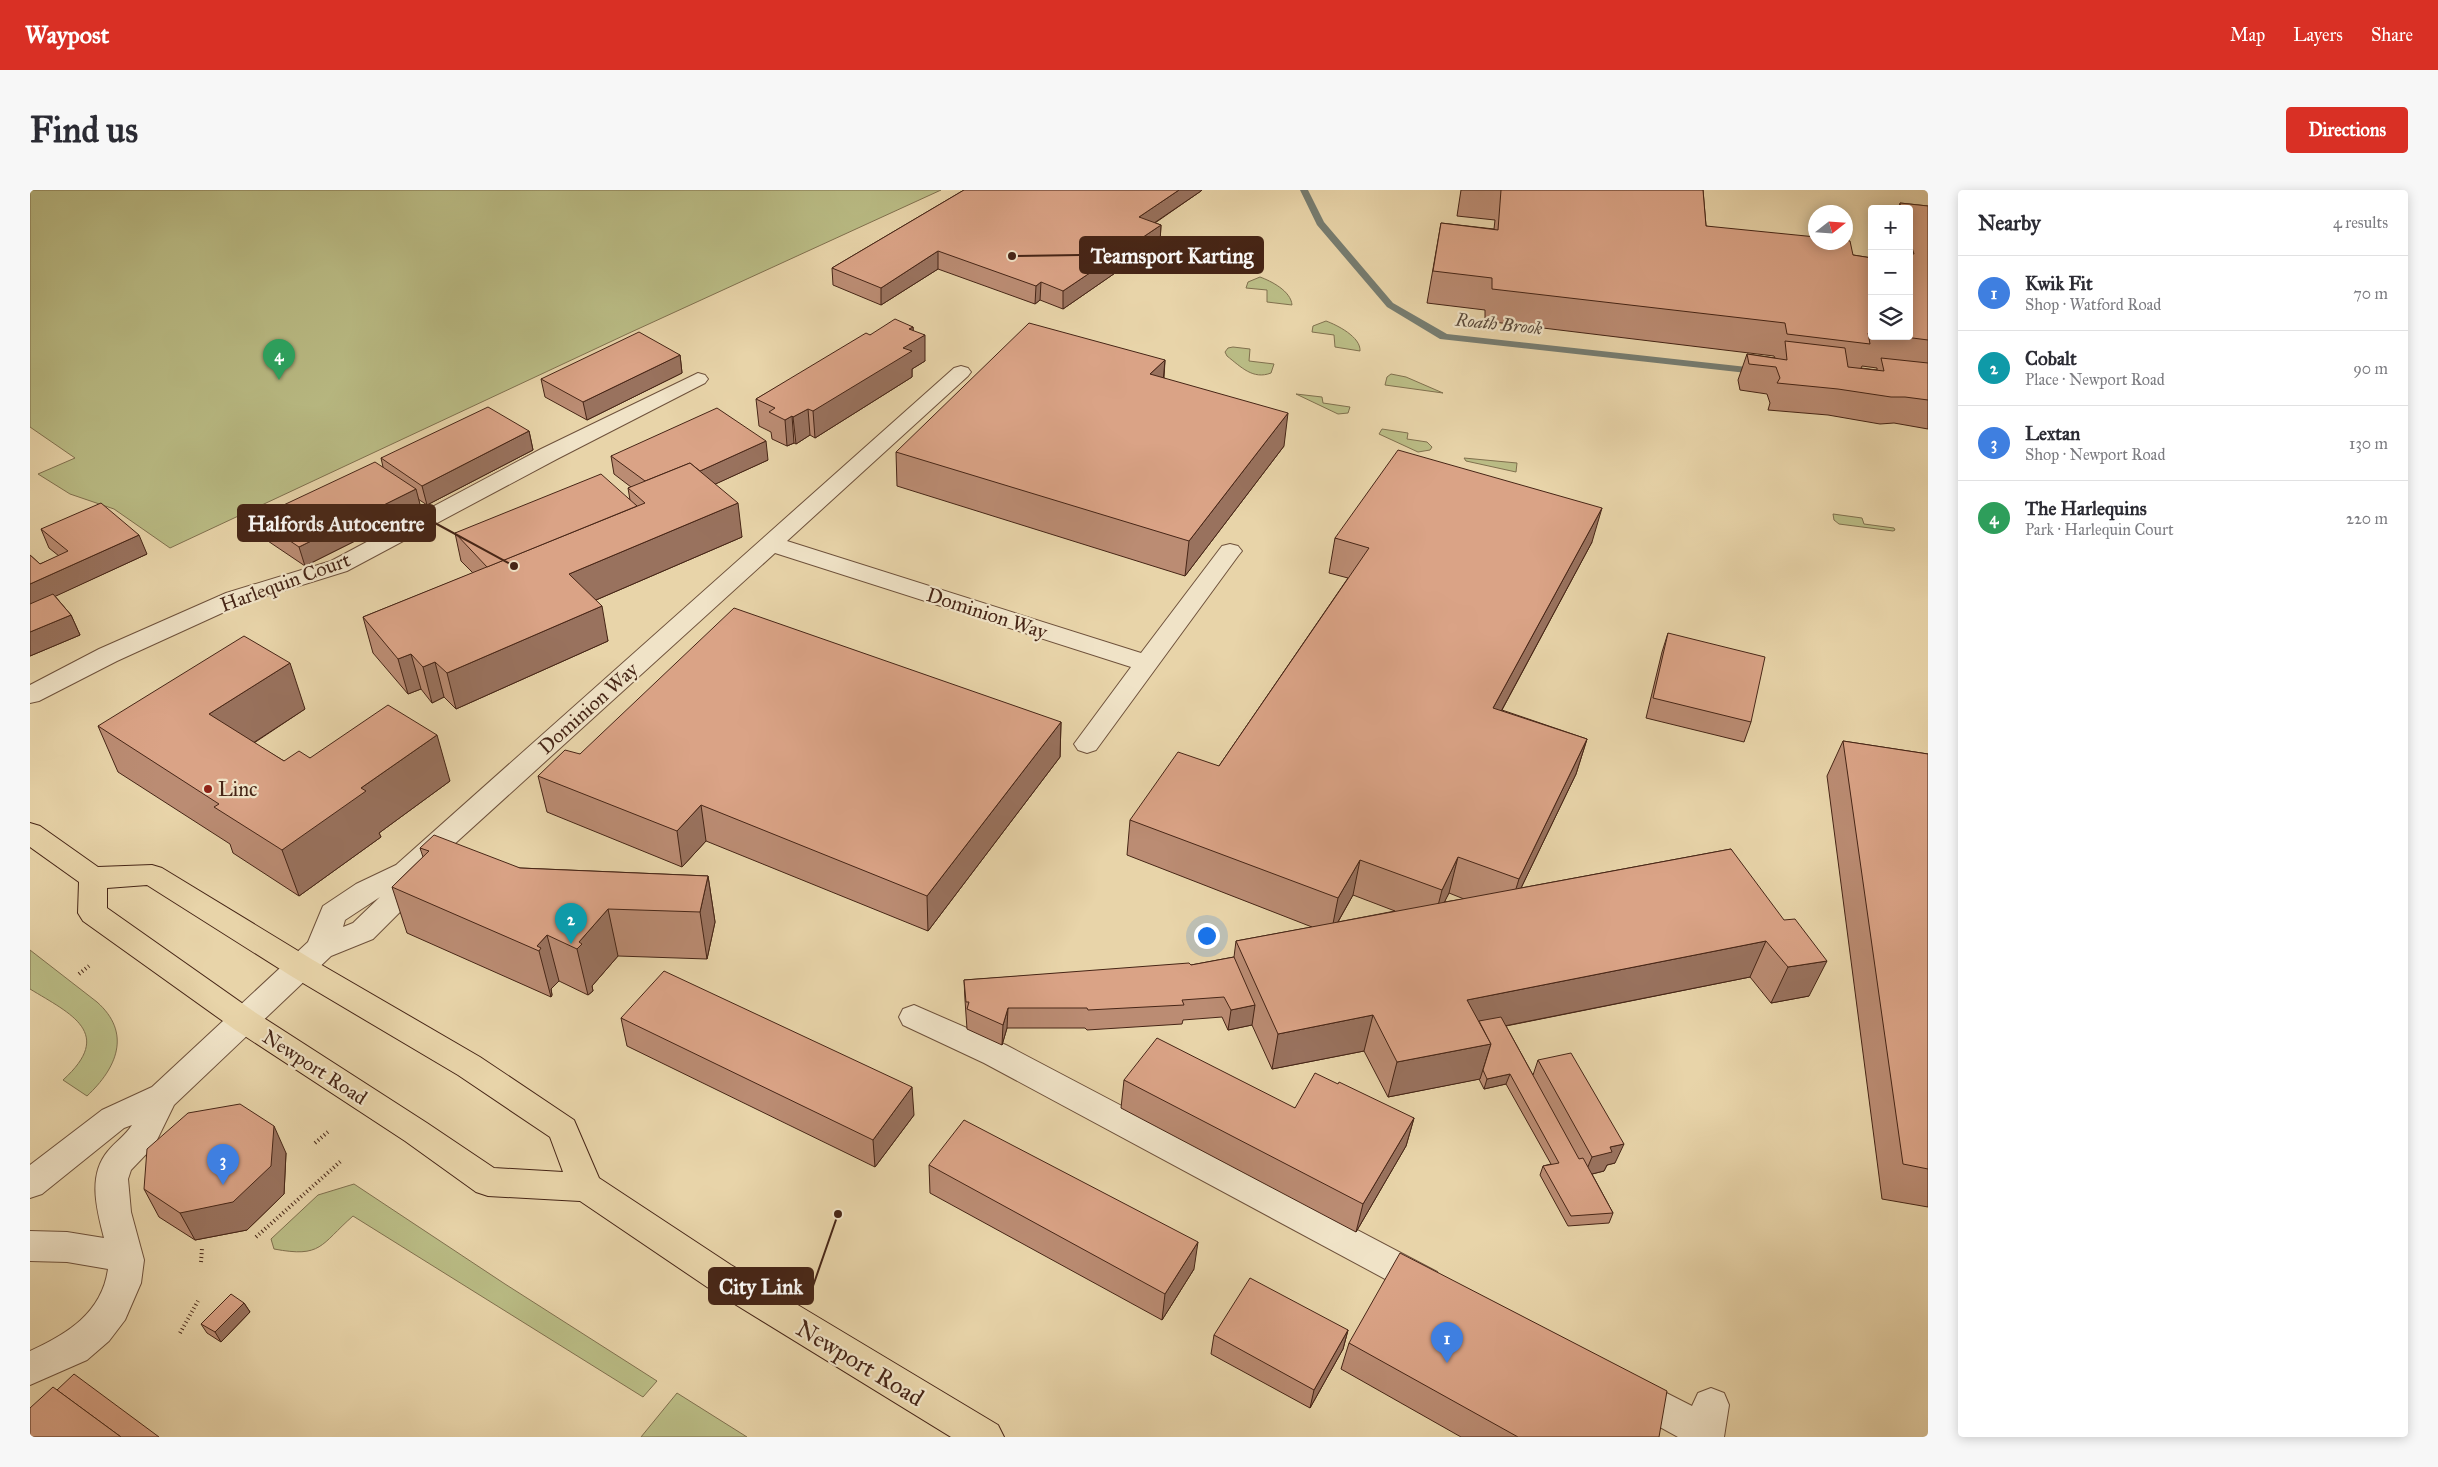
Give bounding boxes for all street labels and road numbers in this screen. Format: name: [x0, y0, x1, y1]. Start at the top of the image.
street label: Harlequin Court: [217, 547, 354, 618]
street label: Dominion Way: [924, 582, 1051, 644]
street label: Dominion Way: [533, 657, 643, 759]
street label: Newport Road: [258, 1024, 372, 1110]
street label: Newport Road: [791, 1313, 929, 1413]

